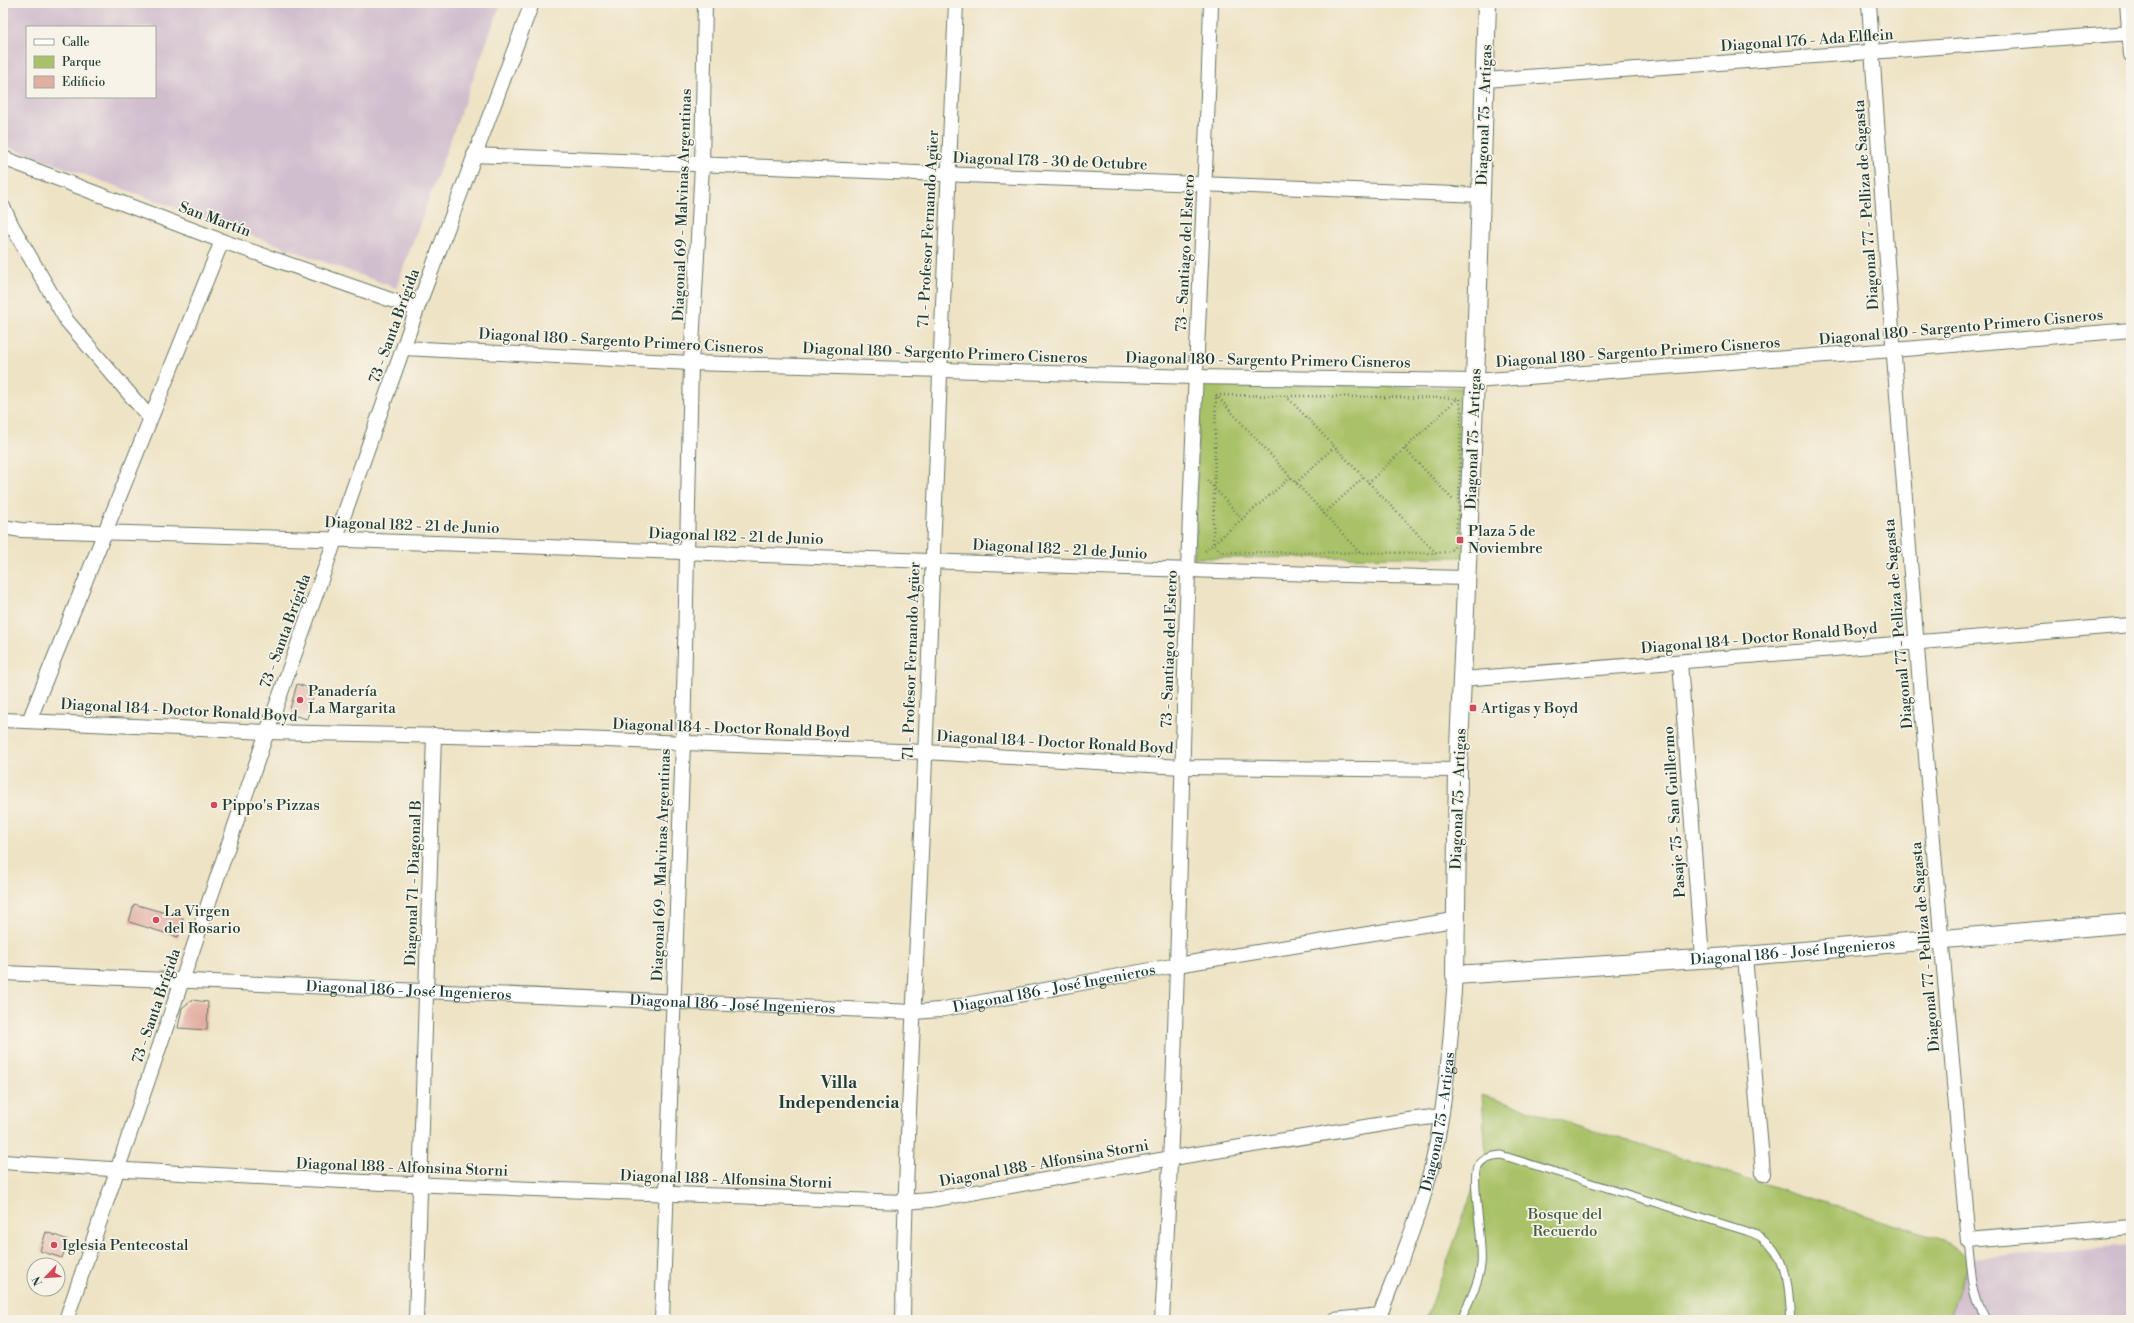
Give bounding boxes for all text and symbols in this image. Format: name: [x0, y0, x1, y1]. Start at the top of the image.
street label: Diagonal 176 - Ada Elflein: [1720, 25, 1894, 56]
legend: [26, 26, 156, 98]
text: Calle: [62, 35, 89, 50]
street label: Diagonal 75 - Artigas: [1473, 44, 1496, 186]
text: Parque: [62, 55, 101, 70]
text: Edificio: [62, 75, 105, 90]
street label: Diagonal 69 - Malvinas Argentinas: [669, 88, 696, 322]
street label: Diagonal 77 - Pelliza de Sagasta: [1850, 99, 1883, 311]
street label: 71 - Profesor Fernando Agüer: [914, 129, 943, 329]
street label: Diagonal 178 - 30 de Octubre: [952, 149, 1148, 174]
street label: 73 - Santiago del Estero: [1172, 173, 1199, 333]
street label: San Martín: [176, 198, 253, 241]
street label: 73 - Santa Brígida: [365, 266, 424, 386]
street label: Diagonal 180 - Sargento Primero Cisneros: [1818, 306, 2104, 349]
street label: Diagonal 180 - Sargento Primero Cisneros: [478, 325, 764, 358]
street label: Diagonal 180 - Sargento Primero Cisneros: [1495, 333, 1781, 372]
street label: Diagonal 180 - Sargento Primero Cisneros: [802, 339, 1088, 368]
street label: Diagonal 180 - Sargento Primero Cisneros: [1125, 349, 1411, 372]
street label: Diagonal 75 - Artigas: [1462, 368, 1485, 510]
street label: Diagonal 182 - 21 de Junio: [324, 513, 500, 538]
street label: Diagonal 77 - Pelliza de Sagasta: [1880, 518, 1917, 730]
place label: Plaza 5 de Noviembre: [1468, 522, 1543, 558]
street label: Diagonal 182 - 21 de Junio: [648, 524, 824, 549]
street label: Diagonal 182 - 21 de Junio: [972, 535, 1148, 564]
marker: Plaza 5 de Noviembre: [1455, 535, 1465, 545]
street label: 71 - Profesor Fernando Agüer: [899, 561, 924, 761]
street label: 73 - Santiago del Estero: [1157, 570, 1182, 728]
street label: 73 - Santa Brígida: [256, 571, 315, 691]
street label: Diagonal 184 - Doctor Ronald Boyd: [1640, 619, 1879, 658]
place label: Panadería La Margarita: [308, 682, 396, 718]
street label: Diagonal 184 - Doctor Ronald Boyd: [60, 695, 298, 726]
marker: Panadería La Margarita: [295, 695, 305, 705]
place label: Artigas y Boyd: [1480, 699, 1579, 718]
marker: Artigas y Boyd: [1468, 703, 1478, 713]
street label: Diagonal 184 - Doctor Ronald Boyd: [612, 715, 850, 742]
street label: Pasaje 75 - San Guillermo: [1659, 726, 1690, 898]
street label: Diagonal 184 - Doctor Ronald Boyd: [936, 727, 1174, 758]
street label: Diagonal 75 - Artigas: [1447, 728, 1470, 870]
street label: Diagonal 69 - Malvinas Argentinas: [648, 748, 675, 982]
place label: Pippo's Pizzas: [222, 796, 320, 815]
marker: Pippo's Pizzas: [209, 800, 219, 810]
street label: Diagonal 71 - Diagonal B: [401, 800, 426, 966]
street label: Diagonal 77 - Pelliza de Sagasta: [1907, 841, 1944, 1053]
place label: La Virgen del Rosario: [164, 902, 241, 938]
marker: La Virgen del Rosario: [151, 915, 161, 925]
street label: Diagonal 186 - José Ingenieros: [1689, 934, 1896, 970]
street label: 73 - Santa Brígida: [128, 946, 185, 1066]
street label: Diagonal 186 - José Ingenieros: [951, 960, 1157, 1017]
street label: Diagonal 186 - José Ingenieros: [305, 977, 512, 1005]
street label: Diagonal 186 - José Ingenieros: [629, 991, 836, 1019]
street label: Diagonal 75 - Artigas: [1416, 1051, 1459, 1194]
district label: Villa Independencia: [779, 1072, 900, 1114]
street label: Diagonal 188 - Alfonsina Storni: [938, 1136, 1150, 1191]
street label: Diagonal 188 - Alfonsina Storni: [296, 1154, 508, 1181]
street label: Diagonal 188 - Alfonsina Storni: [620, 1166, 832, 1193]
park label: Bosque del Recuerdo: [1527, 1205, 1603, 1241]
place label: Iglesia Pentecostal: [62, 1236, 189, 1255]
marker: Iglesia Pentecostal: [49, 1240, 59, 1250]
north arrow: [26, 1257, 66, 1297]
text: N: [30, 1274, 46, 1288]

